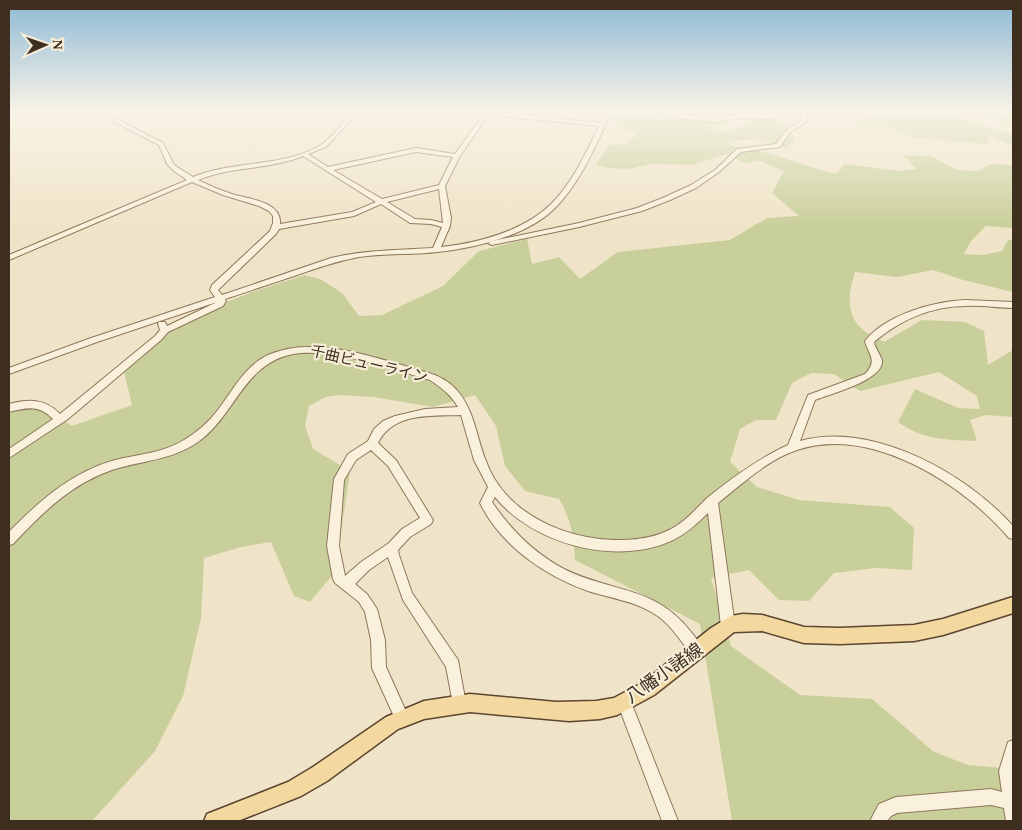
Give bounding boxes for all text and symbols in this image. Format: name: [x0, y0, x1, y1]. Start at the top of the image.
north arrow: [20, 20, 70, 70]
text: N: [50, 39, 65, 50]
street label: 千曲ビューライン: [309, 343, 429, 385]
street label: 八幡小諸線: [621, 639, 707, 707]

